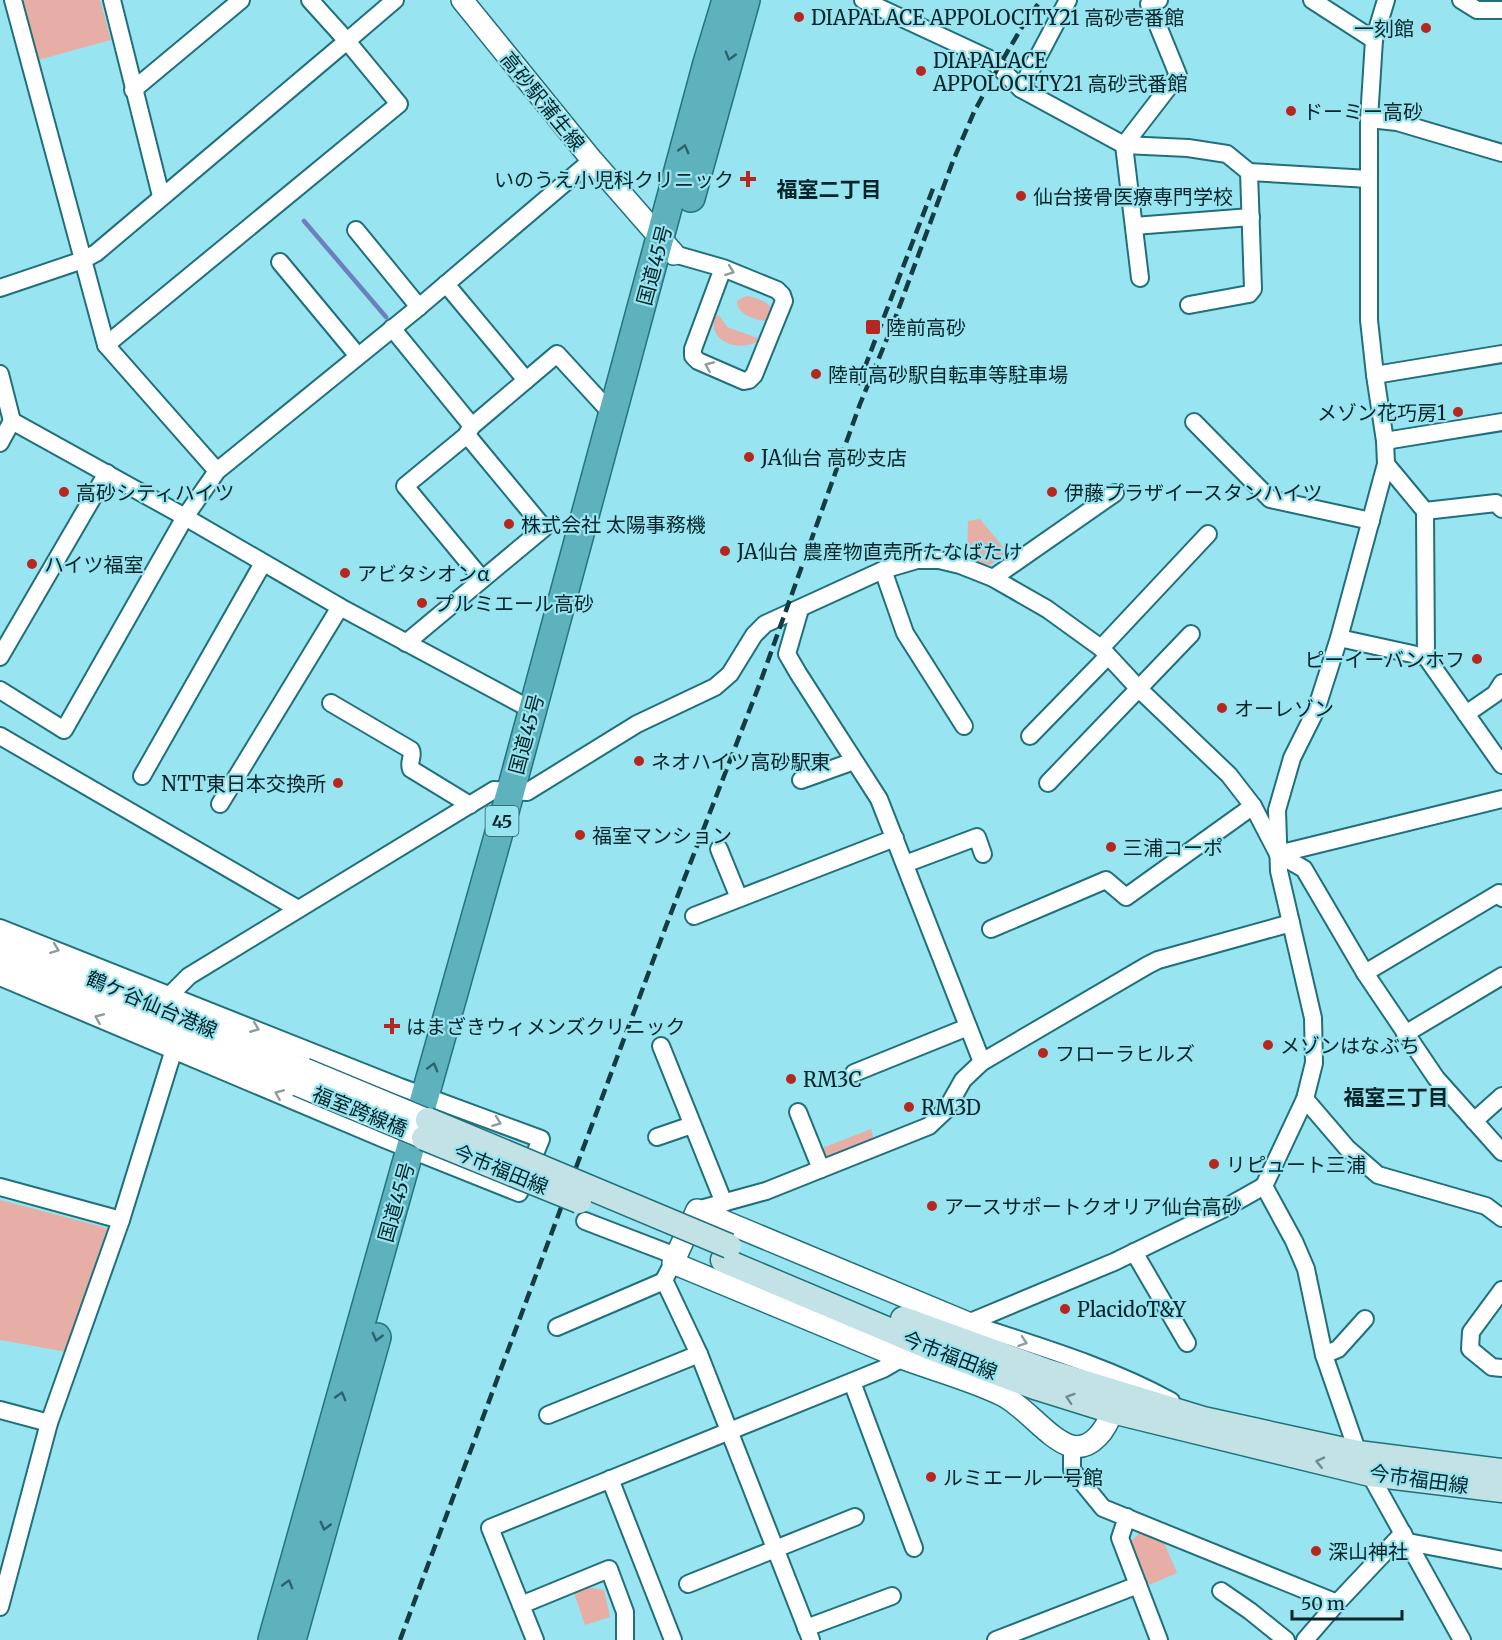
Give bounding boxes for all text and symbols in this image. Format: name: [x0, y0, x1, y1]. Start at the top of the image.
place label: DIAPALACE APPOLOCITY21 高砂壱番館: [811, 5, 1184, 30]
marker: DIAPALACE APPOLOCITY21 高砂壱番館: [792, 10, 806, 24]
place label: 一刻館: [1354, 16, 1414, 41]
marker: 一刻館: [1419, 21, 1433, 35]
street label: 高砂駅蒲生線: [496, 47, 590, 155]
place label: DIAPALACE APPOLOCITY21 高砂弐番館: [932, 48, 1187, 96]
one-way arrow: [725, 50, 737, 61]
marker: DIAPALACE APPOLOCITY21 高砂弐番館: [914, 64, 928, 78]
place label: ドーミー高砂: [1303, 99, 1423, 124]
marker: ドーミー高砂: [1284, 104, 1298, 118]
one-way arrow: [677, 145, 690, 155]
place label: いのうえ小児科クリニック: [494, 167, 734, 192]
marker: いのうえ小児科クリニック: [739, 170, 757, 188]
district label: 福室二丁目: [777, 176, 882, 203]
place label: 仙台接骨医療専門学校: [1033, 184, 1233, 209]
marker: 仙台接骨医療専門学校: [1014, 189, 1028, 203]
street label: 国道45号: [631, 222, 677, 308]
one-way arrow: [724, 263, 735, 276]
place label: 陸前高砂: [886, 315, 966, 340]
marker: 陸前高砂: [864, 318, 882, 336]
one-way arrow: [704, 361, 715, 373]
place label: 陸前高砂駅自転車等駐車場: [828, 362, 1068, 387]
marker: 陸前高砂駅自転車等駐車場: [809, 367, 823, 381]
place label: メゾン花巧房1: [1317, 400, 1446, 425]
marker: メゾン花巧房1: [1451, 405, 1465, 419]
place label: JA仙台 高砂支店: [760, 445, 907, 470]
marker: JA仙台 高砂支店: [742, 450, 756, 464]
place label: 高砂シティハイツ: [76, 480, 234, 505]
place label: 伊藤プラザイースタンハイツ: [1064, 480, 1323, 505]
marker: 高砂シティハイツ: [57, 485, 71, 499]
marker: 伊藤プラザイースタンハイツ: [1045, 485, 1059, 499]
place label: 株式会社 太陽事務機: [521, 512, 706, 537]
marker: 株式会社 太陽事務機: [502, 517, 516, 531]
place label: JA仙台 農産物直売所たなばたけ: [736, 539, 1023, 564]
marker: JA仙台 農産物直売所たなばたけ: [718, 544, 732, 558]
place label: ハイツ福室: [44, 552, 144, 577]
marker: ハイツ福室: [25, 557, 39, 571]
place label: アビタシオンα: [357, 561, 490, 586]
marker: アビタシオンα: [338, 566, 352, 580]
place label: プルミエール高砂: [434, 591, 594, 616]
marker: プルミエール高砂: [415, 596, 429, 610]
place label: ピーイーバンホフ: [1304, 647, 1465, 672]
marker: ピーイーバンホフ: [1470, 652, 1484, 666]
street label: 国道45号: [503, 691, 549, 777]
place label: オーレゾン: [1234, 696, 1334, 721]
marker: オーレゾン: [1215, 701, 1229, 715]
place label: ネオハイツ高砂駅東: [651, 749, 831, 774]
marker: ネオハイツ高砂駅東: [632, 754, 646, 768]
place label: NTT東日本交換所: [161, 771, 326, 796]
marker: NTT東日本交換所: [331, 776, 345, 790]
road number: 45: [486, 806, 518, 836]
place label: 福室マンション: [592, 823, 732, 848]
marker: 福室マンション: [573, 828, 587, 842]
place label: 三浦コーポ: [1123, 835, 1223, 860]
marker: 三浦コーポ: [1104, 840, 1118, 854]
one-way arrow: [48, 942, 59, 954]
street label: 鶴ケ谷仙台港線: [83, 965, 221, 1043]
one-way arrow: [95, 1013, 106, 1025]
place label: はまざきウィメンズクリニック: [406, 1014, 686, 1039]
marker: はまざきウィメンズクリニック: [383, 1017, 401, 1035]
one-way arrow: [250, 1021, 260, 1034]
place label: メゾンはなぶち: [1280, 1033, 1420, 1058]
marker: メゾンはなぶち: [1261, 1038, 1275, 1052]
place label: フローラヒルズ: [1055, 1041, 1195, 1066]
marker: フローラヒルズ: [1036, 1046, 1050, 1060]
one-way arrow: [426, 1062, 438, 1073]
place label: RM3C: [803, 1067, 862, 1092]
marker: RM3C: [784, 1072, 798, 1086]
street label: 福室跨線橋: [309, 1081, 411, 1141]
district label: 福室三丁目: [1344, 1084, 1449, 1111]
one-way arrow: [274, 1090, 285, 1102]
place label: RM3D: [921, 1095, 981, 1120]
marker: RM3D: [902, 1100, 916, 1114]
one-way arrow: [491, 1115, 502, 1128]
street label: 今市福田線: [450, 1139, 552, 1199]
place label: リピュート三浦: [1226, 1152, 1366, 1177]
marker: リピュート三浦: [1207, 1157, 1221, 1171]
street label: 国道45号: [373, 1159, 419, 1245]
place label: アースサポートクオリア仙台高砂: [944, 1194, 1242, 1219]
marker: アースサポートクオリア仙台高砂: [925, 1199, 939, 1213]
place label: PlacidoT&Y: [1077, 1297, 1187, 1322]
marker: PlacidoT&Y: [1058, 1302, 1072, 1316]
street label: 今市福田線: [899, 1325, 1001, 1385]
one-way arrow: [372, 1332, 384, 1342]
one-way arrow: [1018, 1334, 1028, 1347]
one-way arrow: [334, 1391, 346, 1402]
one-way arrow: [1065, 1393, 1076, 1405]
one-way arrow: [1315, 1456, 1325, 1469]
street label: 今市福田線: [1368, 1460, 1470, 1498]
place label: ルミエール一号館: [943, 1465, 1103, 1490]
marker: ルミエール一号館: [924, 1470, 938, 1484]
one-way arrow: [320, 1520, 333, 1530]
place label: 深山神社: [1328, 1539, 1408, 1564]
marker: 深山神社: [1309, 1544, 1323, 1558]
one-way arrow: [281, 1579, 293, 1590]
scale bar: [1292, 1583, 1402, 1621]
text: 50 m: [1301, 1592, 1345, 1615]

